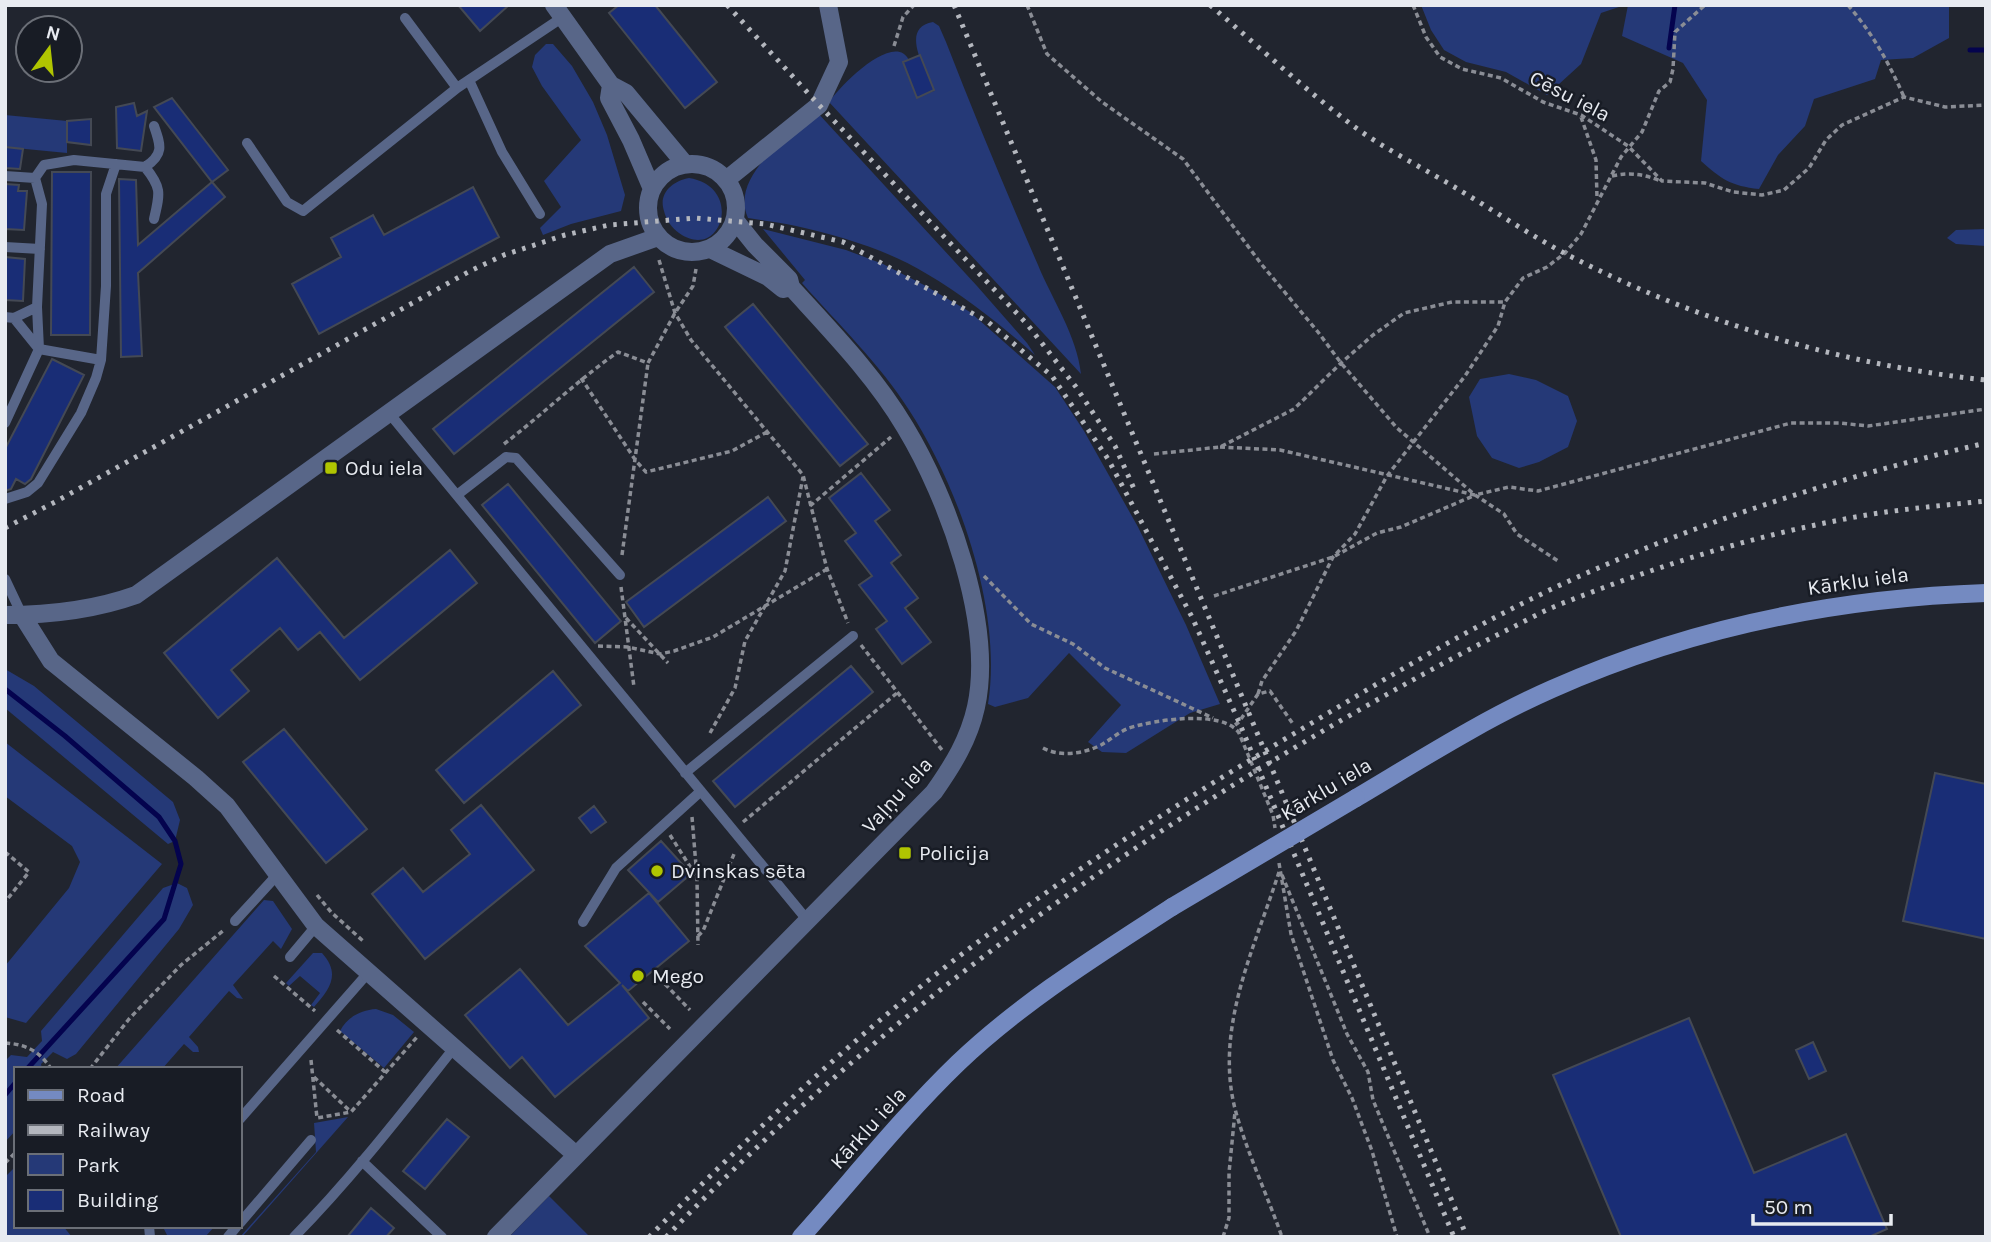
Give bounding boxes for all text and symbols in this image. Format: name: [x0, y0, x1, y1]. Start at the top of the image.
north arrow: [14, 14, 84, 84]
text: N: [44, 21, 63, 46]
street label: Cēsu iela: [1526, 66, 1614, 126]
place label: Odu iela: [345, 456, 423, 480]
marker: Odu iela: [323, 460, 339, 476]
street label: Kārklu iela: [1806, 562, 1910, 600]
street label: Vaļņu iela: [857, 752, 937, 838]
street label: Kārklu iela: [1276, 752, 1376, 826]
place label: Policija: [919, 841, 989, 865]
marker: Policija: [897, 845, 913, 861]
place label: Dvinskas sēta: [671, 859, 806, 883]
marker: Dvinskas sēta: [649, 863, 665, 879]
place label: Mego: [652, 964, 704, 988]
marker: Mego: [630, 968, 646, 984]
legend: [14, 1067, 242, 1228]
street label: Kārklu iela: [825, 1082, 911, 1174]
text: Road: [77, 1083, 125, 1107]
text: Railway: [77, 1118, 150, 1142]
text: Park: [77, 1153, 120, 1177]
scale bar: [1753, 1182, 1891, 1226]
text: Building: [77, 1188, 158, 1212]
text: 50 m: [1764, 1195, 1813, 1219]

